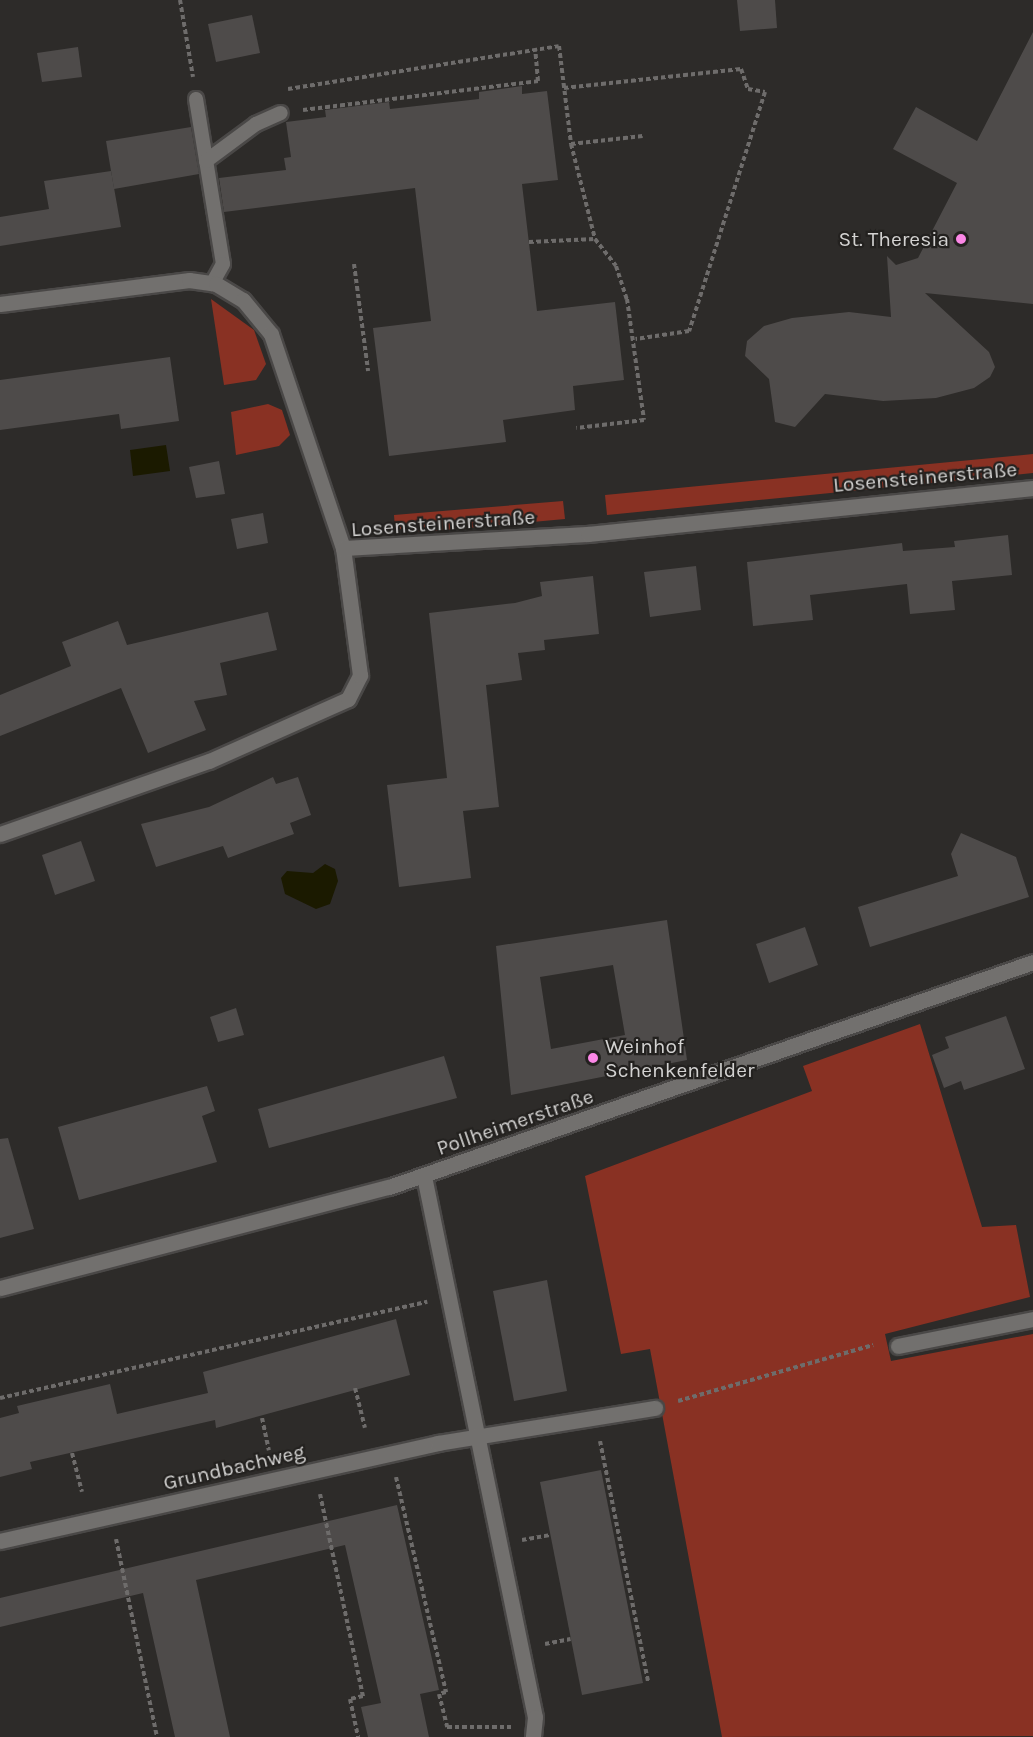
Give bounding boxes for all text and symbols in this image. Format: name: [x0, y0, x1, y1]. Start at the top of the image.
place label: St. Theresia: [838, 226, 949, 252]
marker: St. Theresia: [954, 232, 968, 246]
street label: Losensteinerstraße: [832, 456, 1018, 498]
street label: Losensteinerstraße: [350, 504, 536, 542]
place label: Weinhof Schenkenfelder: [605, 1033, 755, 1083]
marker: Weinhof Schenkenfelder: [586, 1051, 600, 1065]
street label: Pollheimerstraße: [433, 1083, 597, 1161]
street label: Grundbachweg: [161, 1438, 307, 1496]

